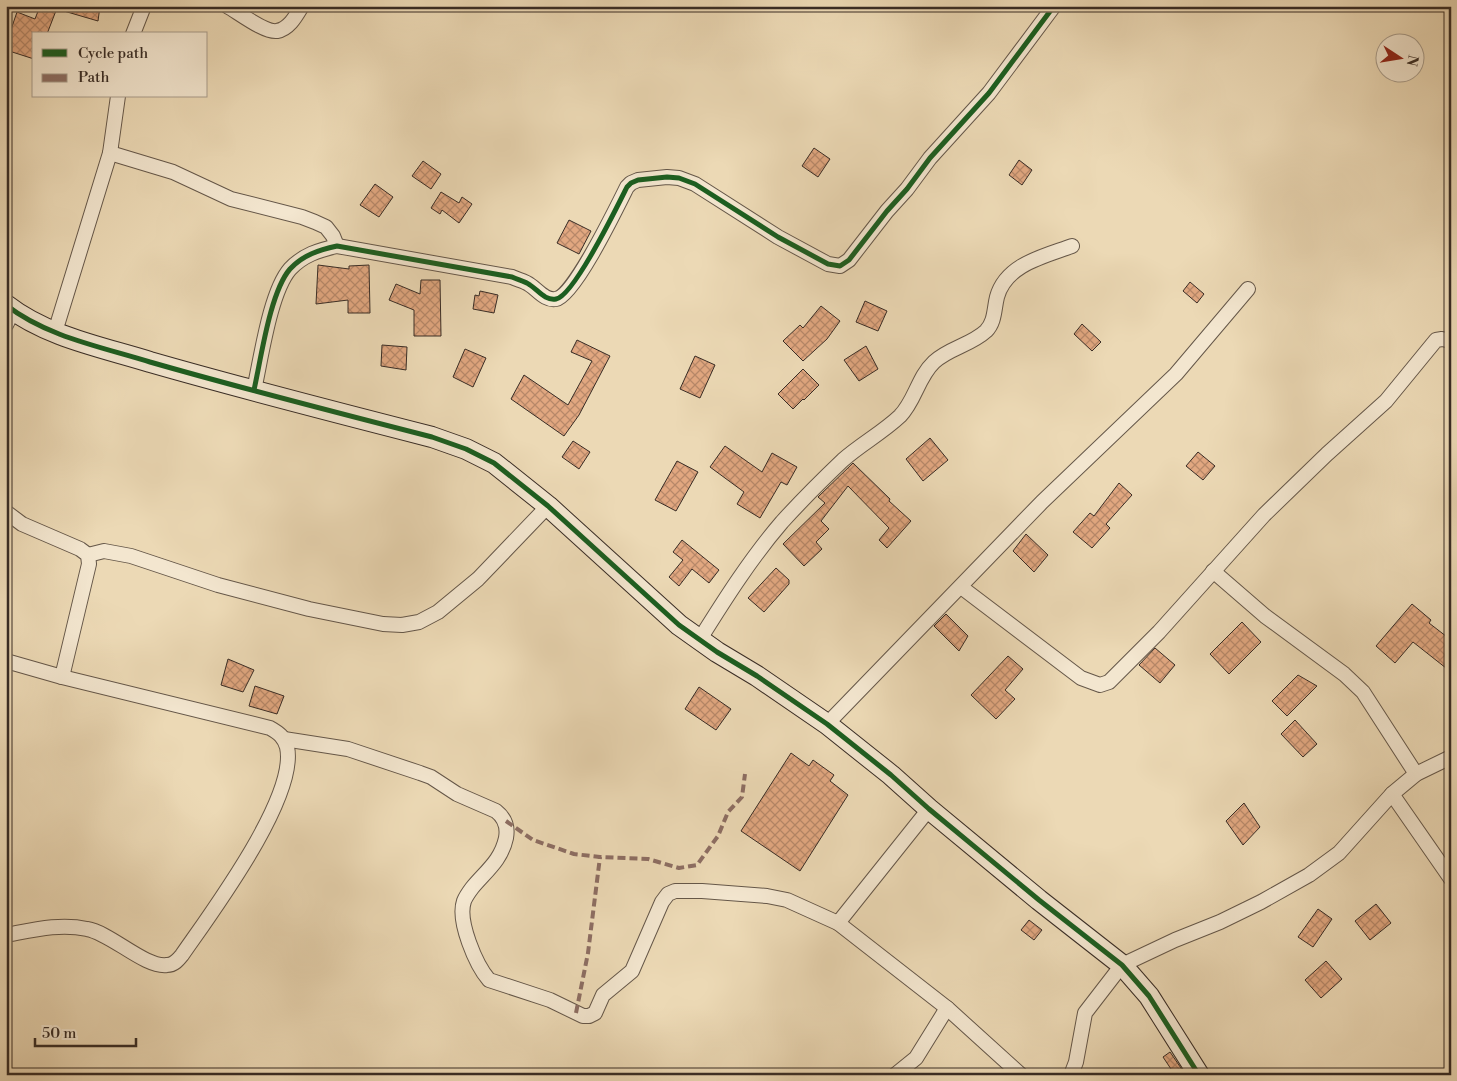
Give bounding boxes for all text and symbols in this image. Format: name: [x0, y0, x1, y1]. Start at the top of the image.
legend: [32, 32, 208, 98]
north arrow: [1374, 32, 1424, 82]
text: Cycle path: [78, 44, 148, 63]
text: N: [1402, 53, 1422, 68]
text: Path: [78, 68, 110, 87]
scale bar: [35, 1016, 136, 1048]
text: 50 m: [42, 1024, 76, 1043]

